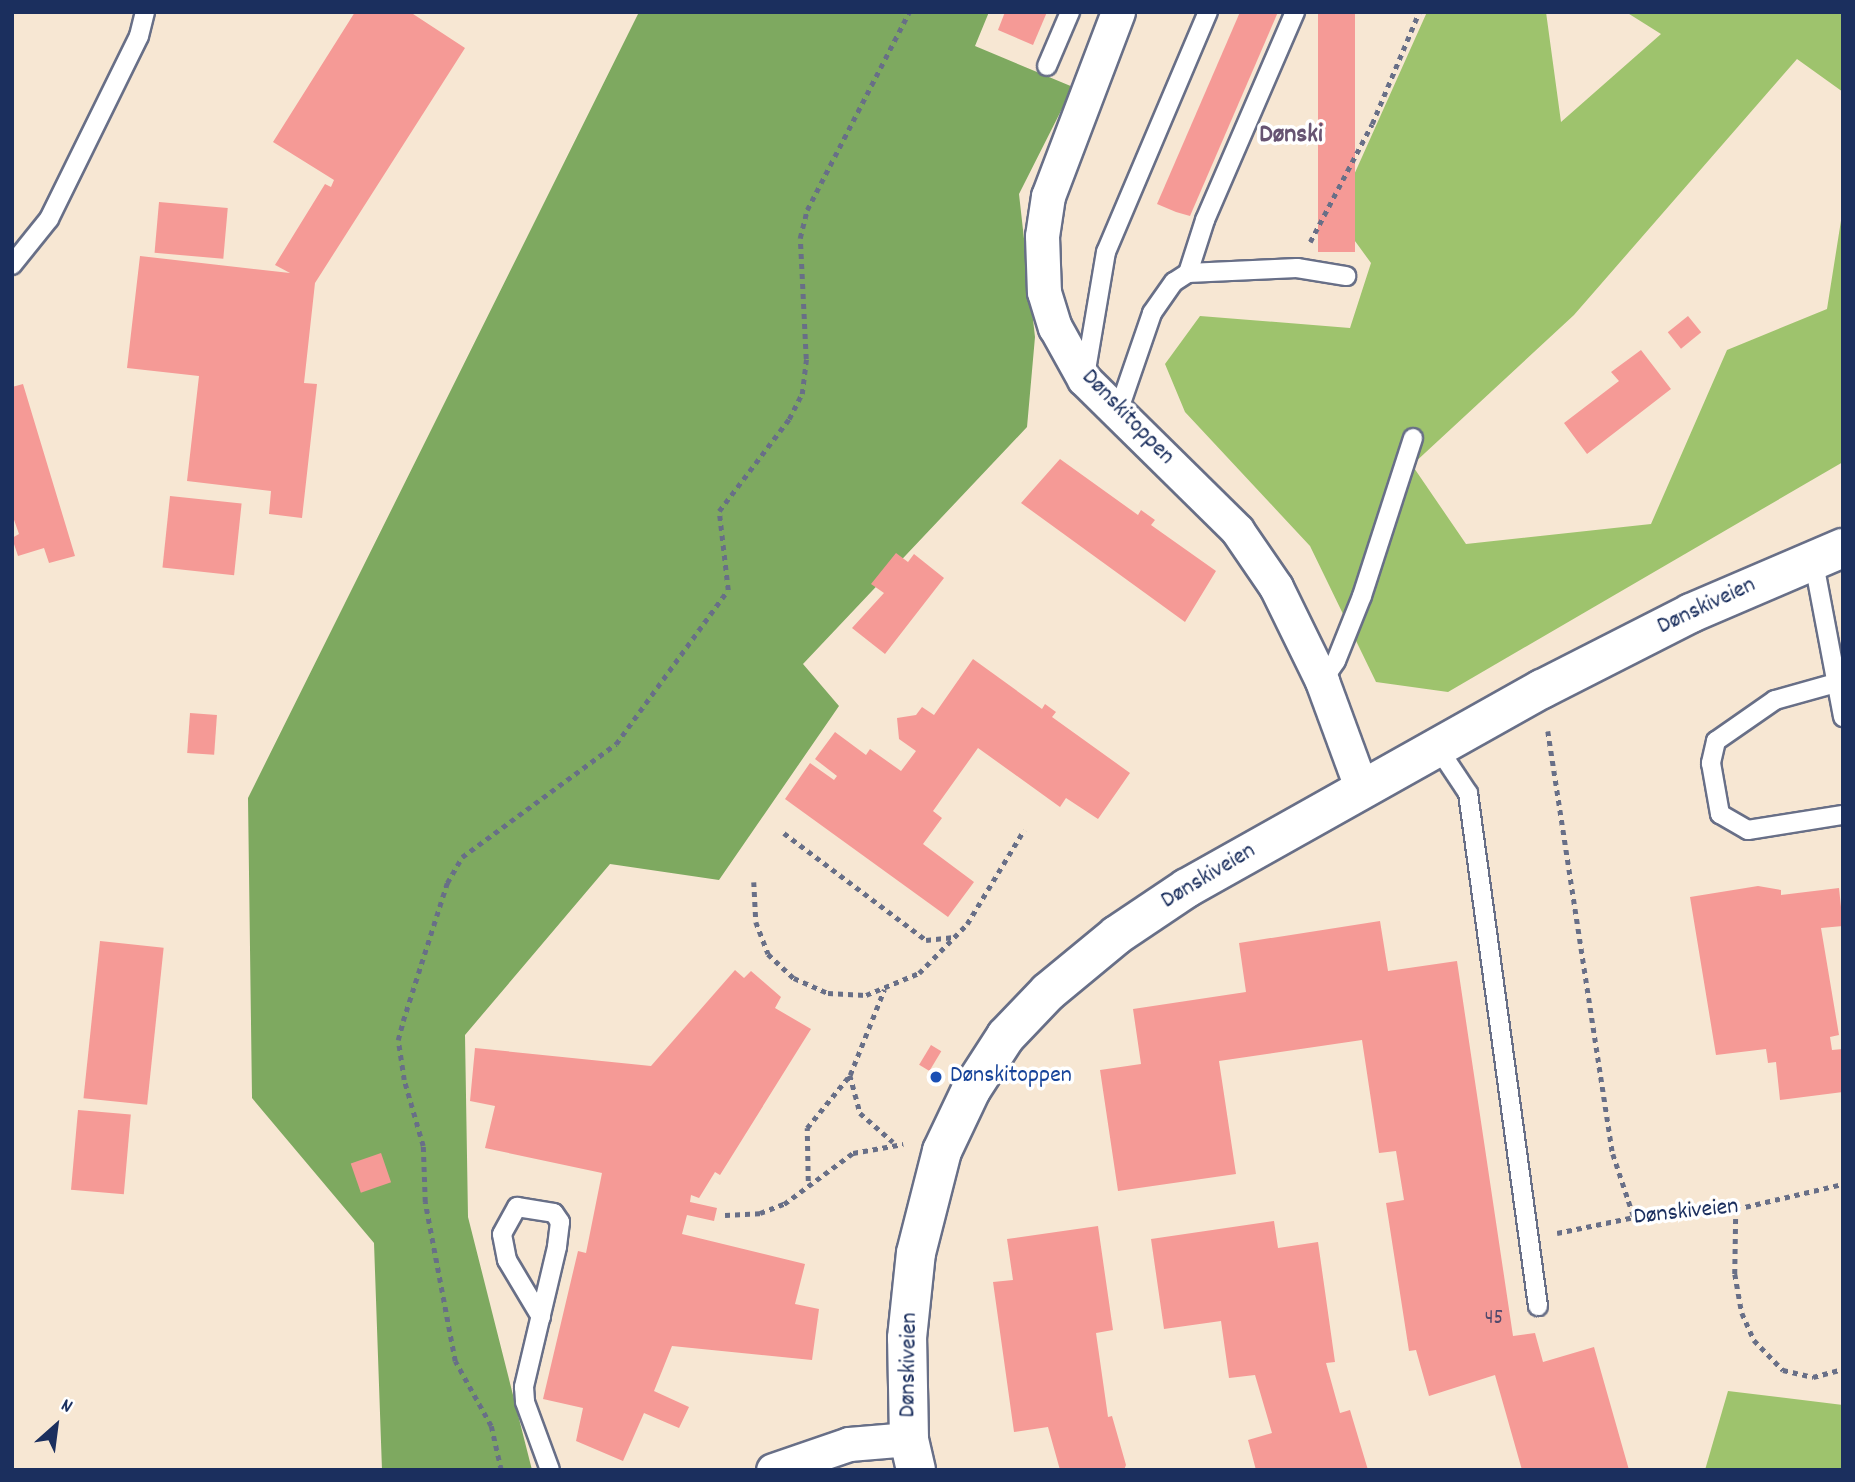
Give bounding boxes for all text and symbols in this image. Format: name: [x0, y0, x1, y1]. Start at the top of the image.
district label: Dønski: [1259, 120, 1323, 152]
street label: Dønskitoppen: [1074, 364, 1180, 472]
street label: Dønskiveien: [1653, 572, 1761, 642]
street label: Dønskiveien: [1157, 838, 1261, 916]
place label: Dønskitoppen: [950, 1063, 1072, 1091]
marker: Dønskitoppen: [928, 1069, 944, 1085]
street label: Dønskiveien: [1632, 1193, 1740, 1233]
house number: 45: [1485, 1306, 1503, 1332]
street label: Dønskiveien: [895, 1312, 925, 1418]
north arrow: [21, 1391, 91, 1461]
text: N: [56, 1393, 77, 1421]

